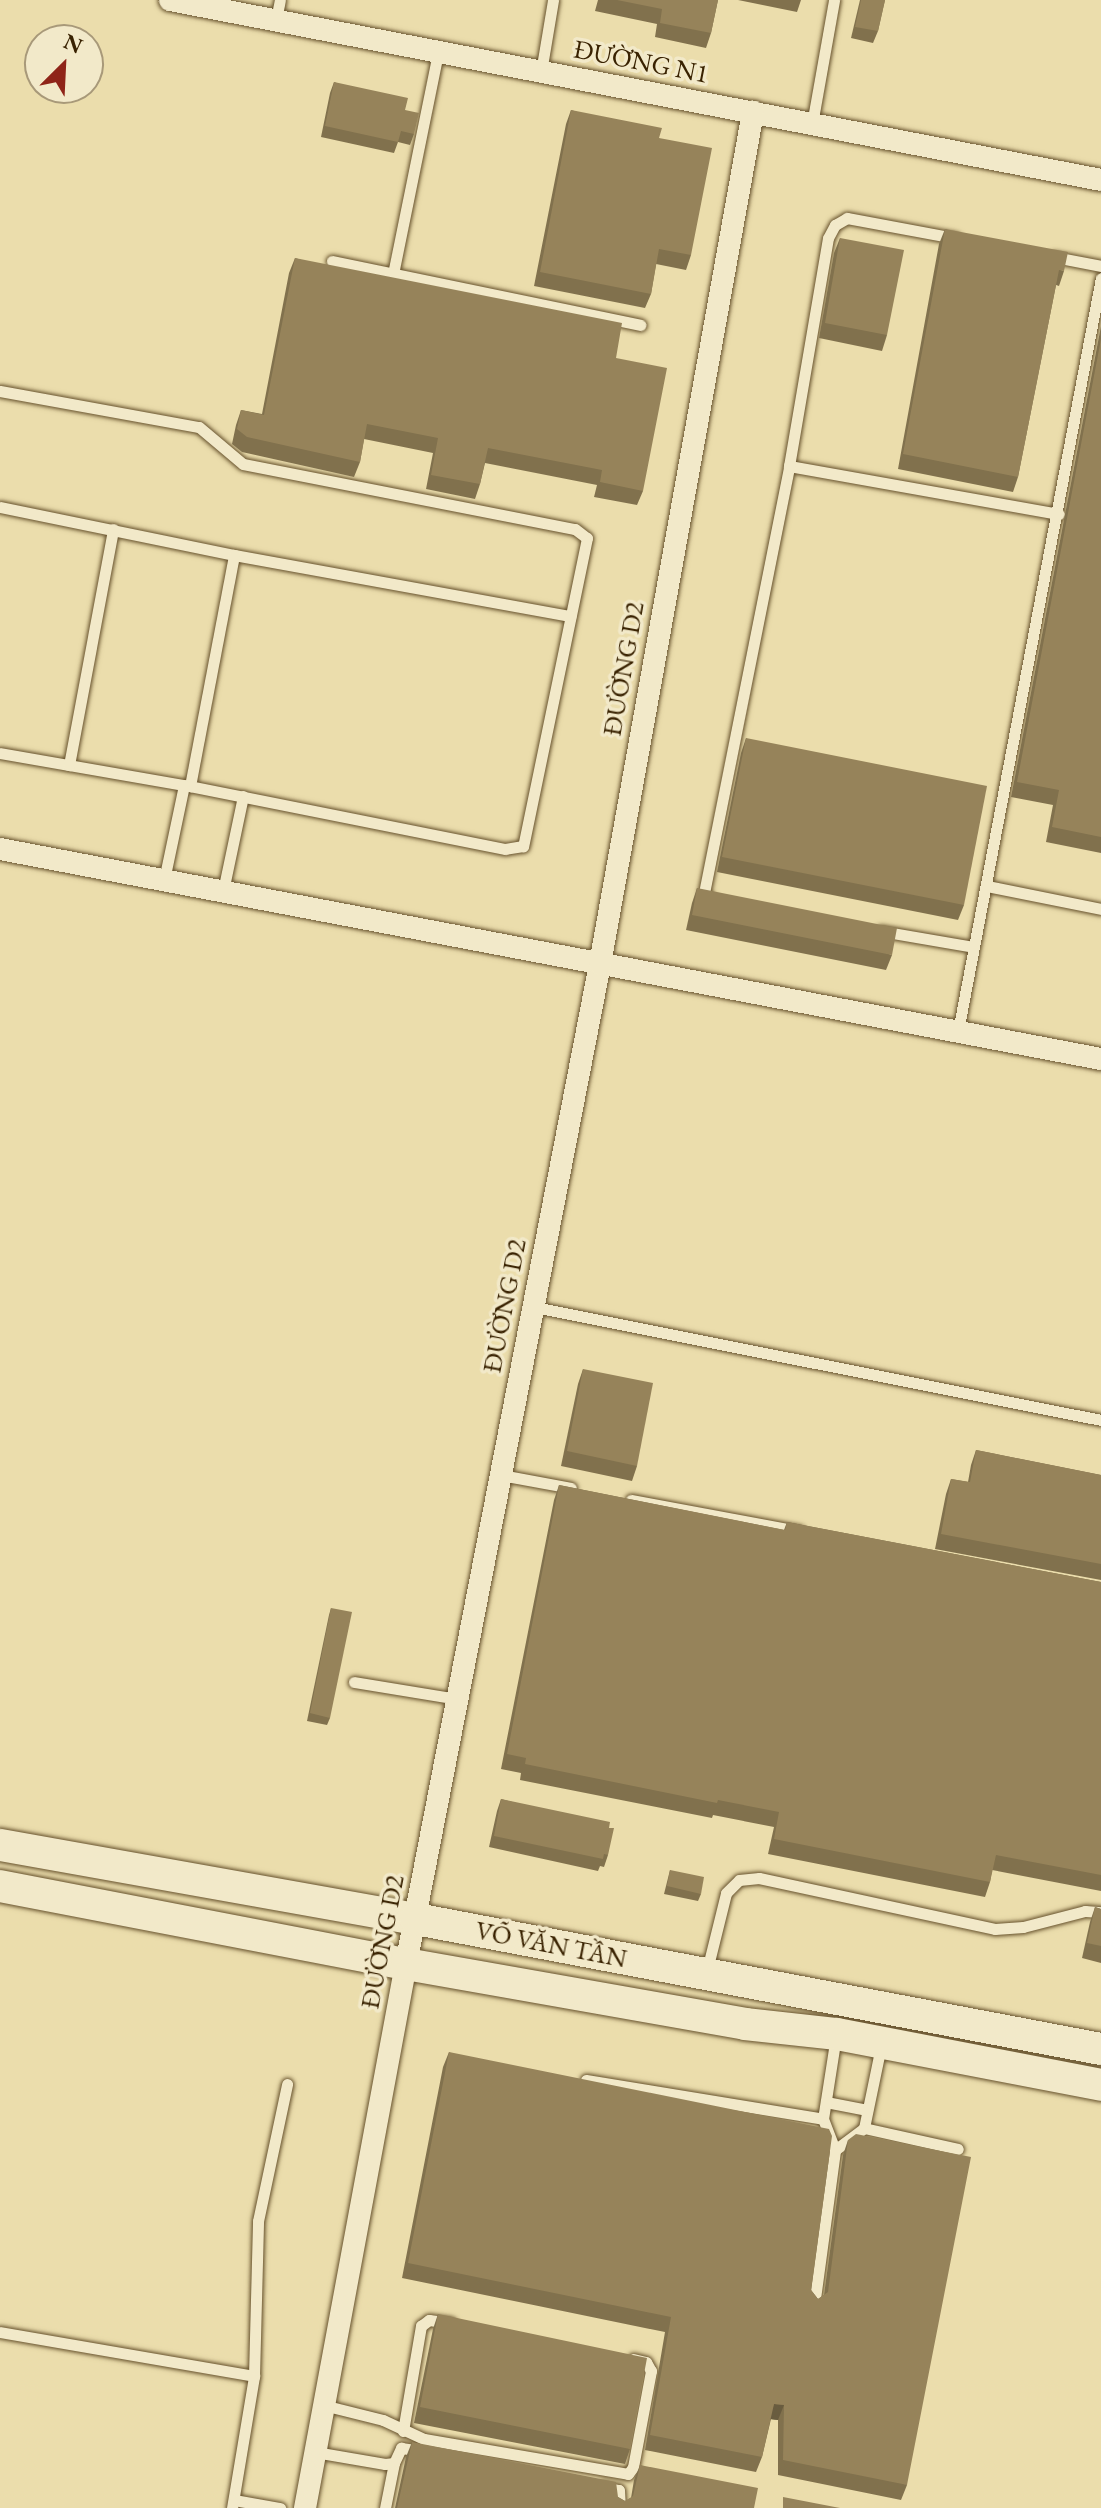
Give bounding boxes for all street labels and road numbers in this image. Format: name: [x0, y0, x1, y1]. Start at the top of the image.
street label: ĐƯỜNG N1: [571, 34, 711, 90]
street label: ĐƯỜNG D2: [597, 600, 651, 738]
street label: ĐƯỜNG D2: [477, 1237, 533, 1375]
street label: ĐƯỜNG D2: [355, 1873, 411, 2011]
street label: VÕ VĂN TẦN: [473, 1915, 629, 1975]

